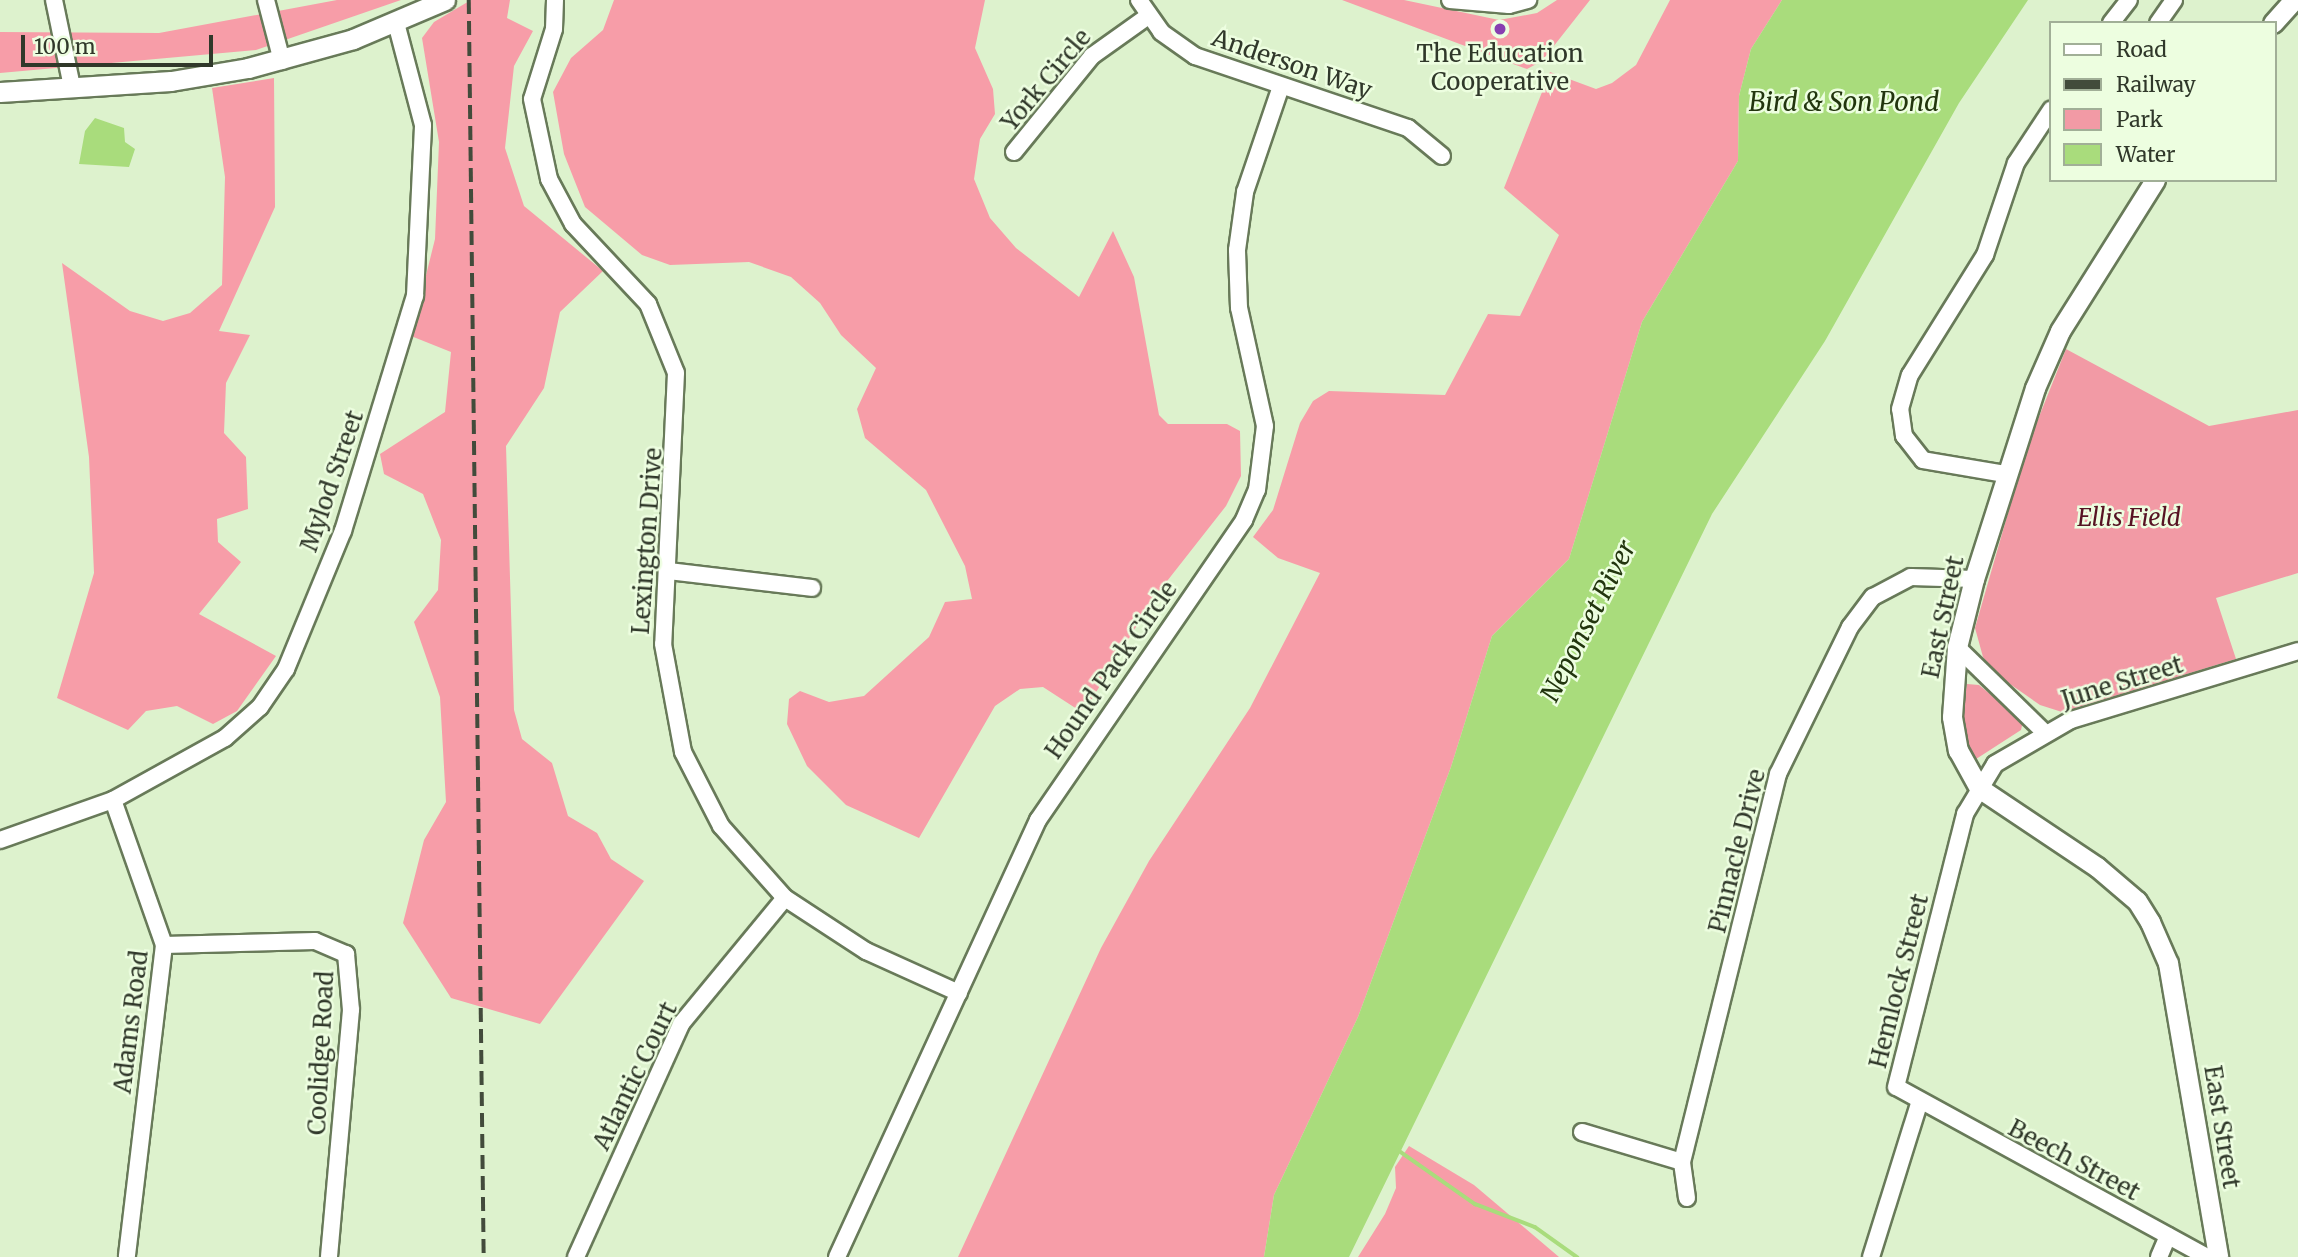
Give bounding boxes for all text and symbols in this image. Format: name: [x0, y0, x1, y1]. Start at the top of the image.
scale bar: [24, 21, 217, 65]
marker: The Education Cooperative: [1492, 21, 1508, 37]
legend: [2050, 21, 2277, 182]
street label: York Circle: [995, 23, 1097, 137]
street label: Anderson Way: [1208, 23, 1376, 105]
text: 100 m: [34, 33, 96, 60]
text: Road: [2116, 36, 2167, 63]
place label: The Education Cooperative: [1416, 40, 1584, 96]
text: Railway: [2116, 71, 2196, 98]
water label: Bird & Son Pond: [1749, 86, 1939, 118]
text: Park: [2116, 106, 2163, 133]
text: Water: [2116, 141, 2175, 168]
street label: Mylod Street: [294, 407, 370, 555]
street label: Lexington Drive: [626, 447, 668, 635]
park label: Ellis Field: [2077, 504, 2181, 532]
water label: Neponset River: [1534, 535, 1642, 707]
street label: East Street: [1916, 553, 1970, 681]
street label: Hound Pack Circle: [1039, 576, 1183, 764]
street label: June Street: [2058, 650, 2186, 714]
street label: Pinnacle Drive: [1703, 766, 1771, 936]
street label: Hemlock Street: [1863, 891, 1935, 1071]
street label: Adams Road: [108, 949, 154, 1095]
street label: Coolidge Road: [302, 970, 340, 1136]
street label: Atlantic Court: [587, 997, 683, 1155]
street label: East Street: [2198, 1063, 2246, 1191]
street label: Beech Street: [2003, 1113, 2145, 1207]

